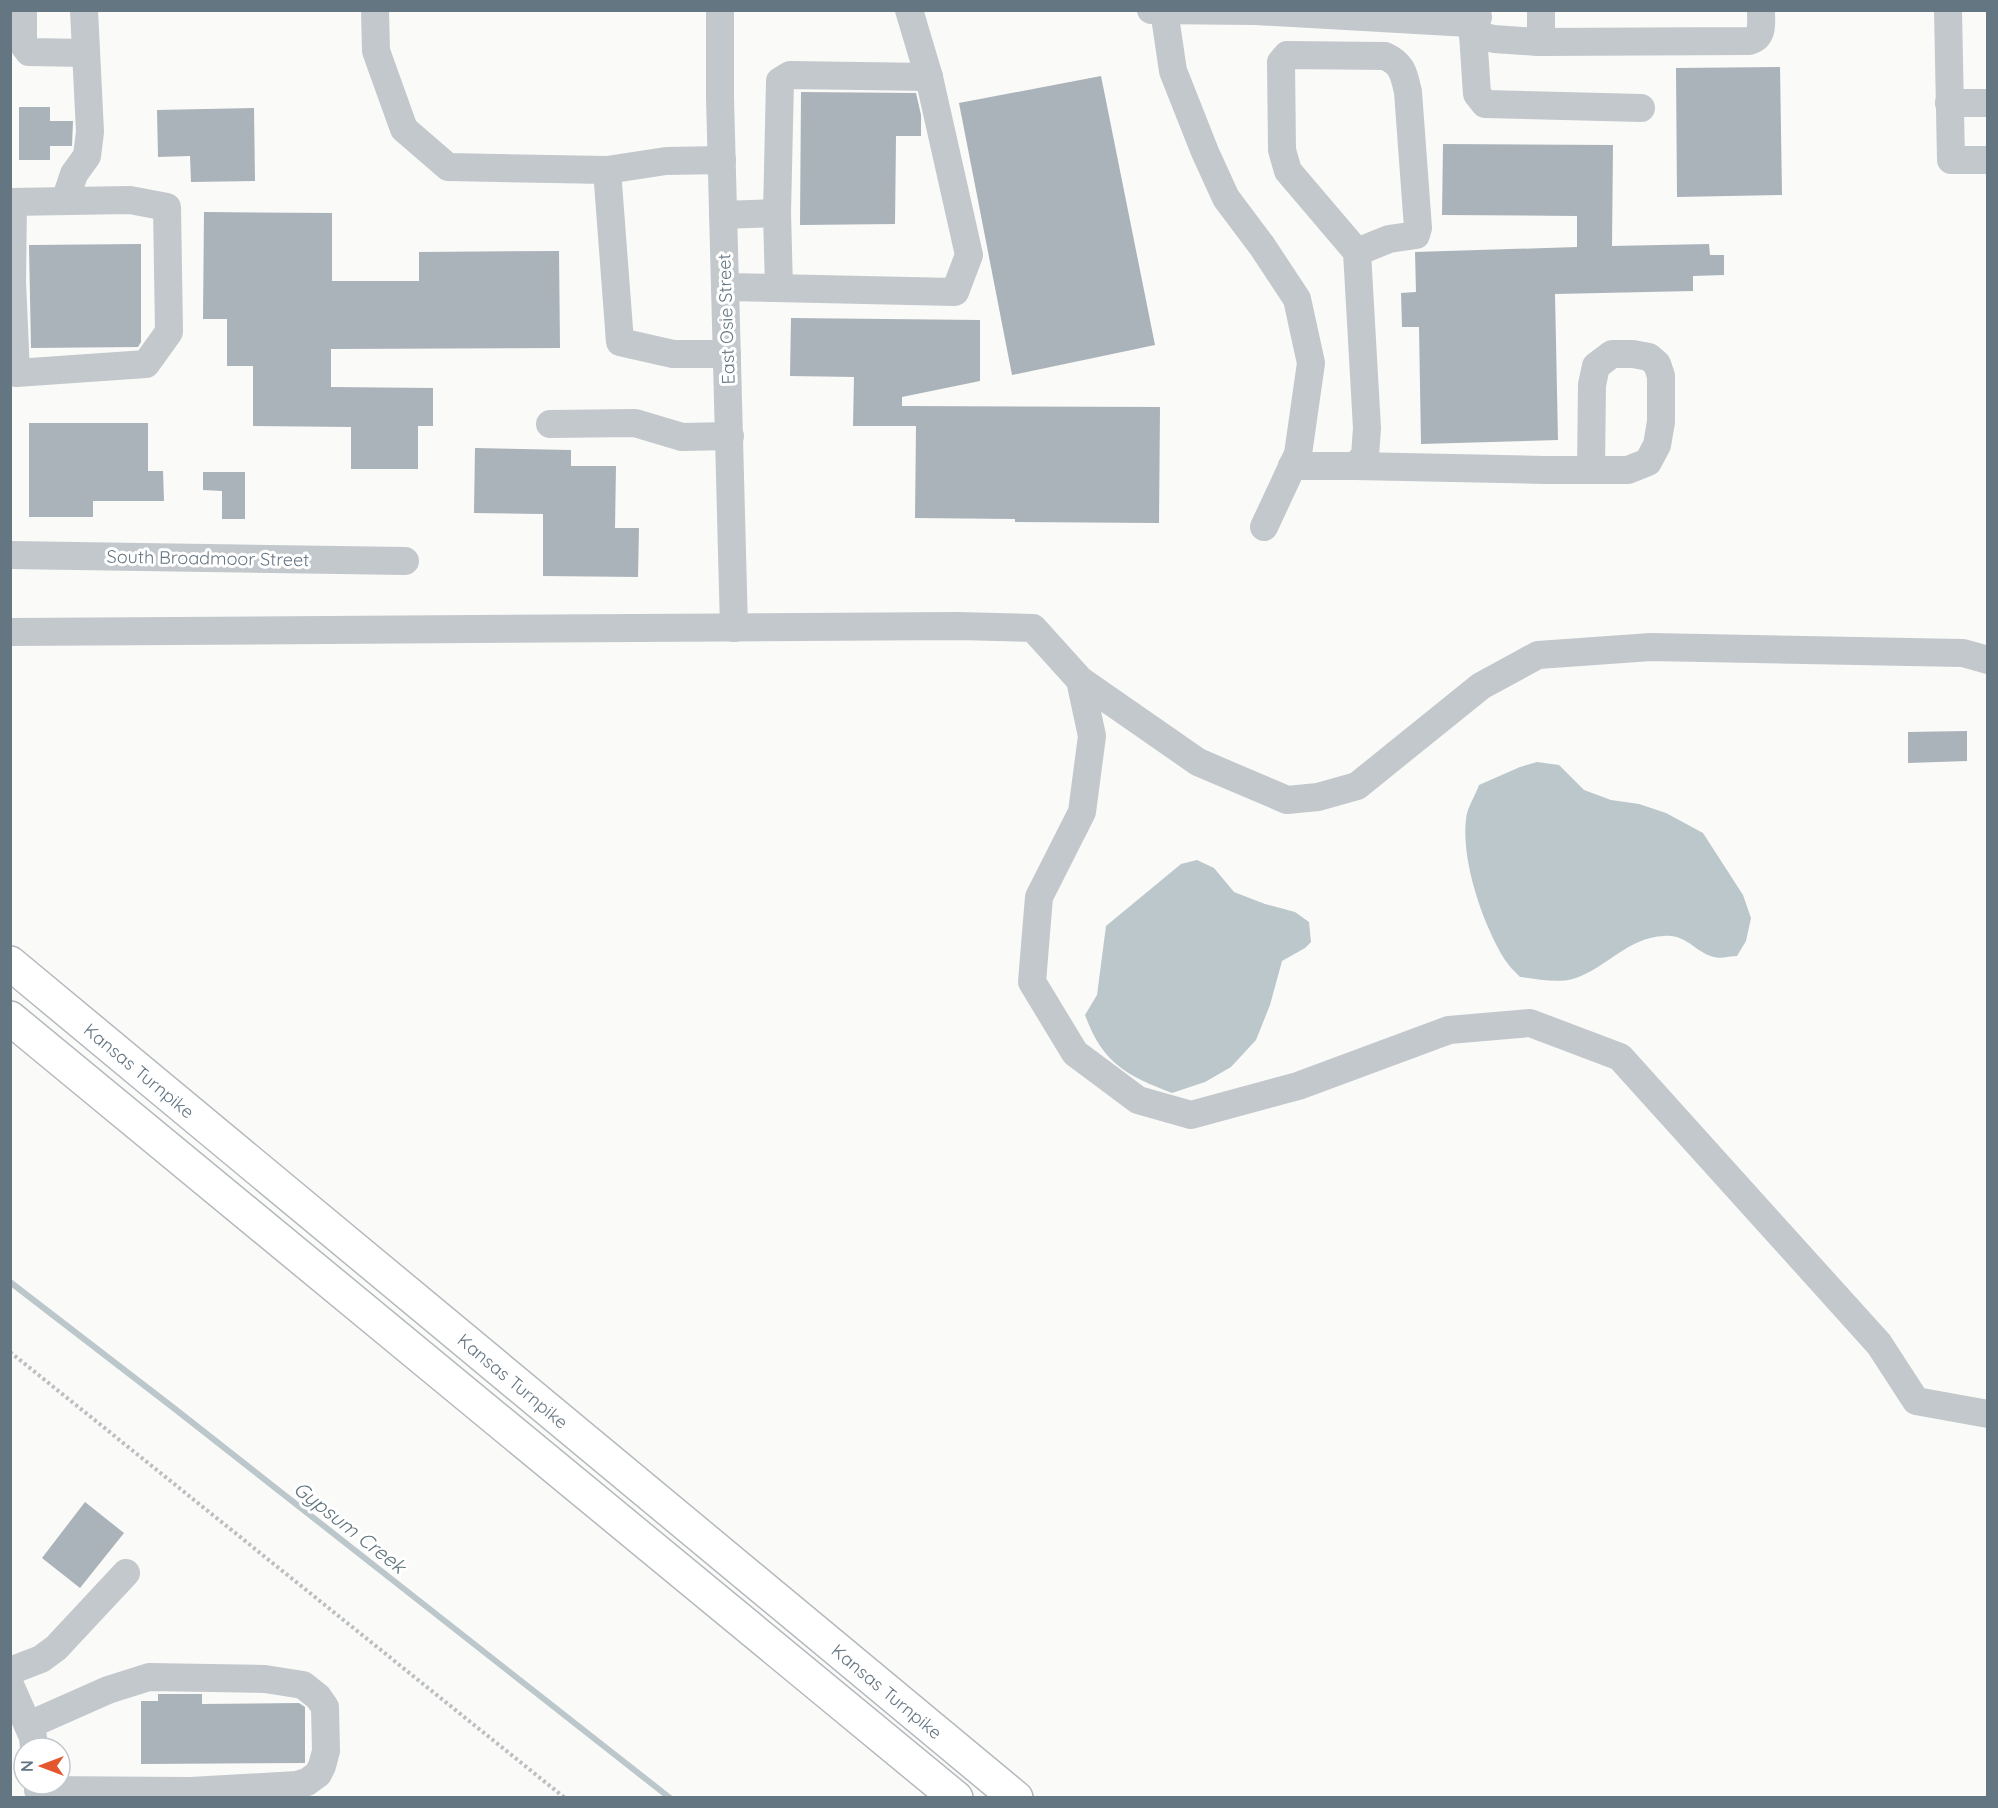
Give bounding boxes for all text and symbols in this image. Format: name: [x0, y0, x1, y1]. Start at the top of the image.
street label: East Osie Street: [712, 253, 740, 385]
street label: South Broadmoor Street: [107, 545, 309, 571]
street label: Kansas Turnpike: [79, 1018, 199, 1123]
street label: Kansas Turnpike: [453, 1328, 573, 1433]
water label: Gypsum Creek: [289, 1475, 413, 1580]
street label: Kansas Turnpike: [827, 1639, 947, 1744]
north arrow: [12, 1736, 72, 1796]
text: N: [17, 1760, 37, 1772]

